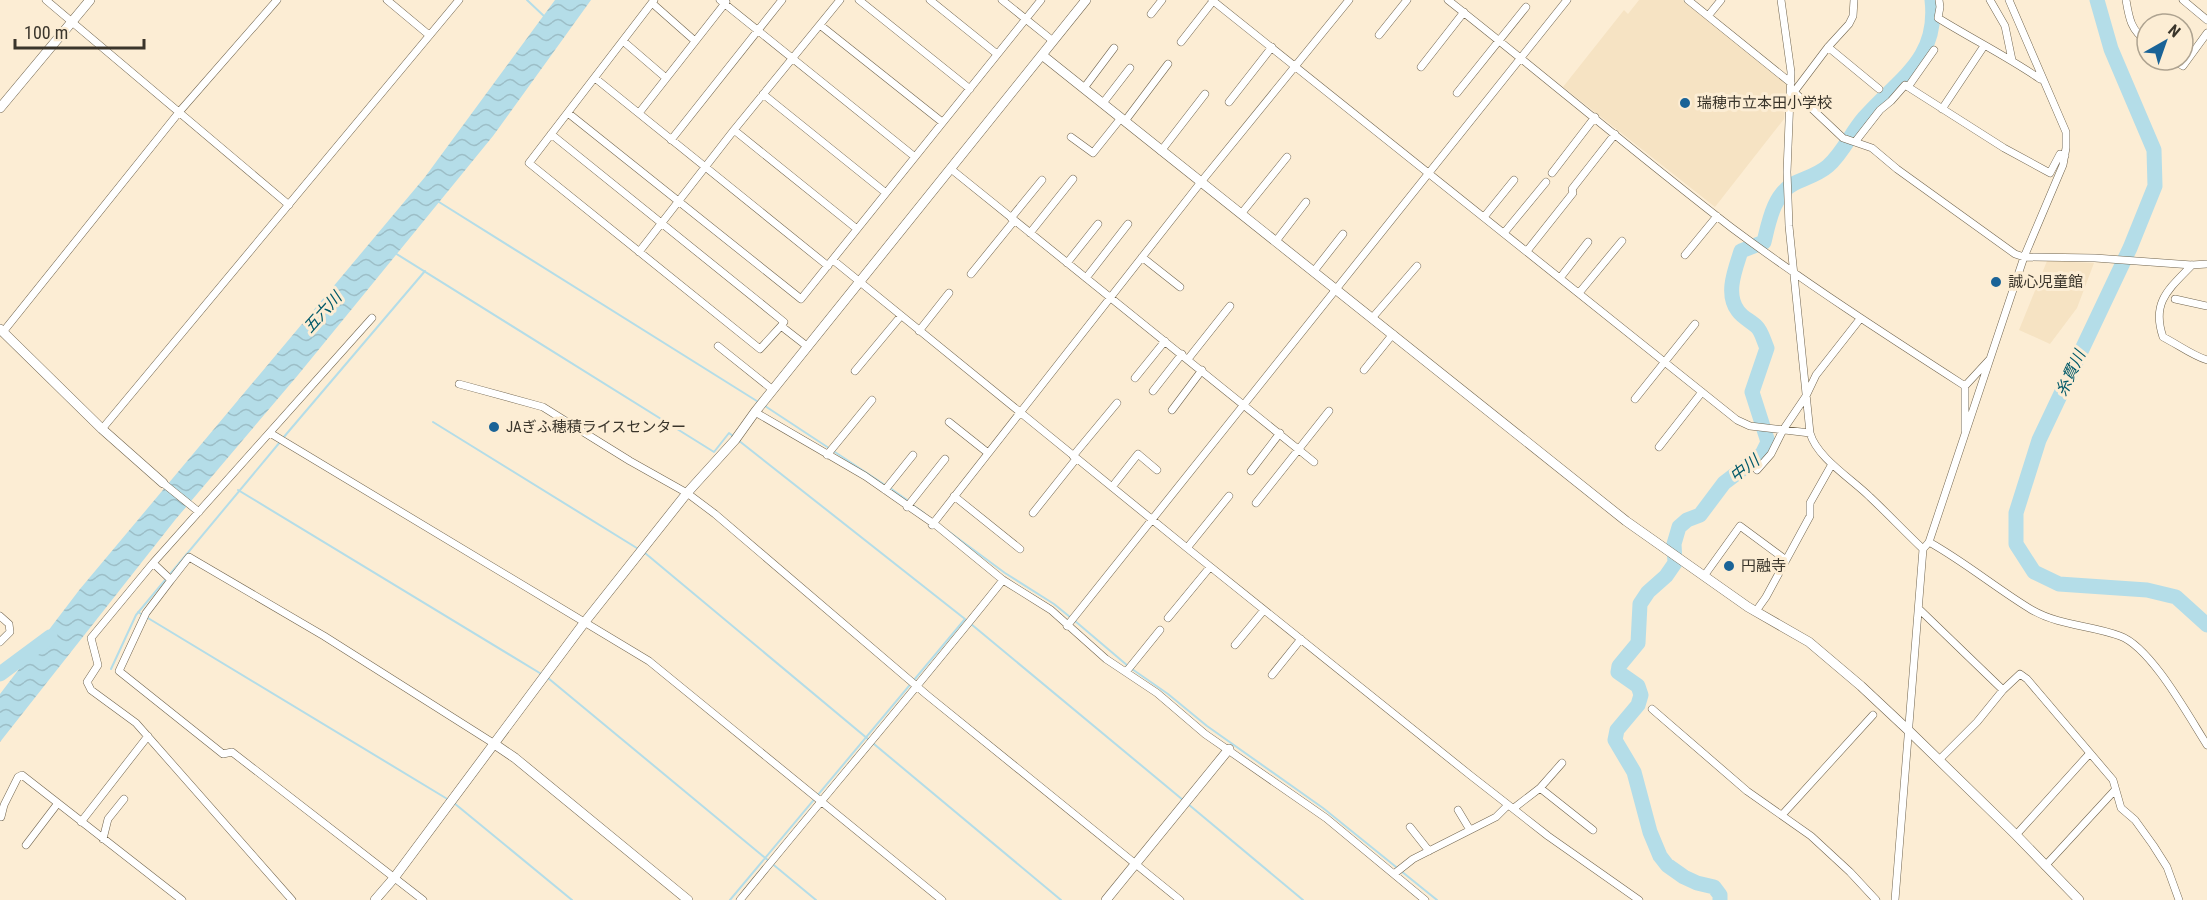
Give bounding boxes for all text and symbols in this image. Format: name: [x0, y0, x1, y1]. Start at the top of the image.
scale bar: [15, 12, 144, 50]
north arrow: [2135, 12, 2195, 72]
text: N: [2164, 20, 2184, 41]
text: 100 m: [24, 22, 68, 43]
place label: 瑞穂市立本田小学校: [1697, 94, 1832, 112]
marker: 瑞穂市立本田小学校: [1678, 96, 1692, 110]
place label: 誠心児童館: [2008, 273, 2083, 291]
marker: 誠心児童館: [1989, 275, 2003, 289]
water label: 五六川: [299, 287, 347, 337]
water label: 糸貫川: [2052, 346, 2090, 399]
place label: JAぎふ穂積ライスセンター: [506, 418, 686, 436]
marker: JAぎふ穂積ライスセンター: [487, 420, 501, 434]
water label: 中川: [1726, 450, 1764, 486]
place label: 円融寺: [1741, 557, 1786, 575]
marker: 円融寺: [1722, 559, 1736, 573]

